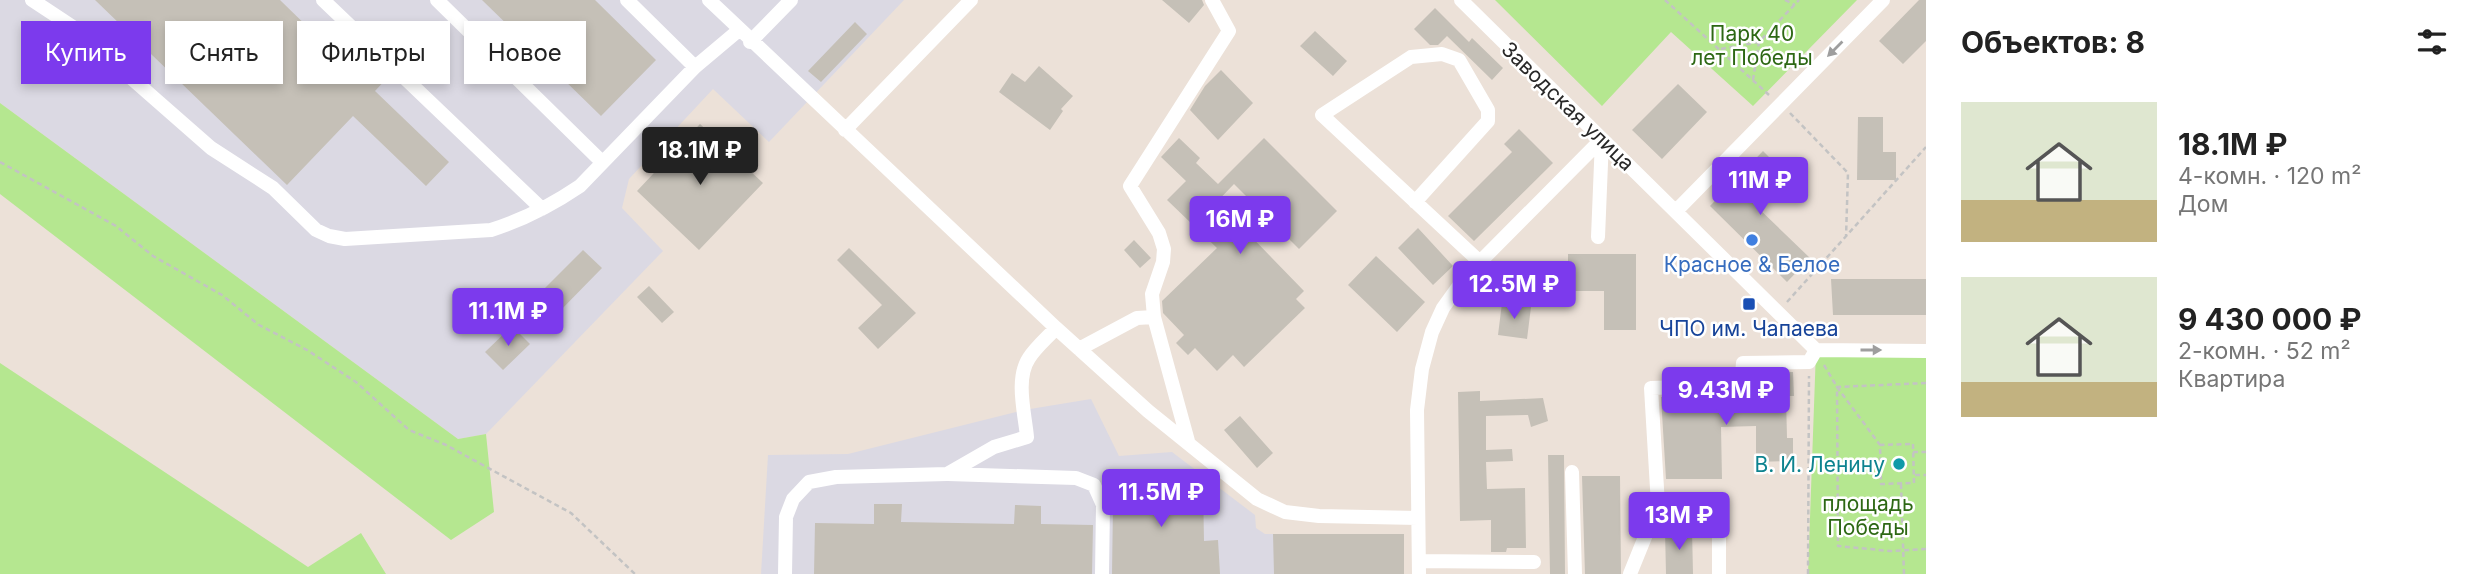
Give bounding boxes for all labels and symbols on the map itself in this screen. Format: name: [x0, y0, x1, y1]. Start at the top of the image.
park label: Парк 40 лет Победы: [1691, 21, 1813, 70]
street label: Заводская улица: [1496, 36, 1640, 176]
one-way arrow: [1826, 40, 1843, 57]
pin: 18.1M ₽: [635, 128, 765, 187]
pin: 11M ₽: [1711, 158, 1809, 217]
pin: 16M ₽: [1191, 196, 1289, 256]
marker: Красное & Белое: [1744, 232, 1760, 248]
place label: Красное & Белое: [1664, 252, 1840, 277]
pin: 12.5M ₽: [1449, 262, 1579, 321]
pin: 11.1M ₽: [443, 288, 573, 348]
marker: ЧПО им. Чапаева: [1741, 296, 1757, 312]
place label: ЧПО им. Чапаева: [1659, 316, 1839, 341]
one-way arrow: [1860, 344, 1882, 356]
pin: 9.43M ₽: [1661, 368, 1791, 427]
place label: В. И. Ленину: [1755, 452, 1885, 477]
marker: В. И. Ленину: [1891, 456, 1907, 472]
pin: 11.5M ₽: [1096, 470, 1226, 529]
park label: площадь Победы: [1822, 491, 1914, 540]
pin: 13M ₽: [1630, 492, 1728, 552]

